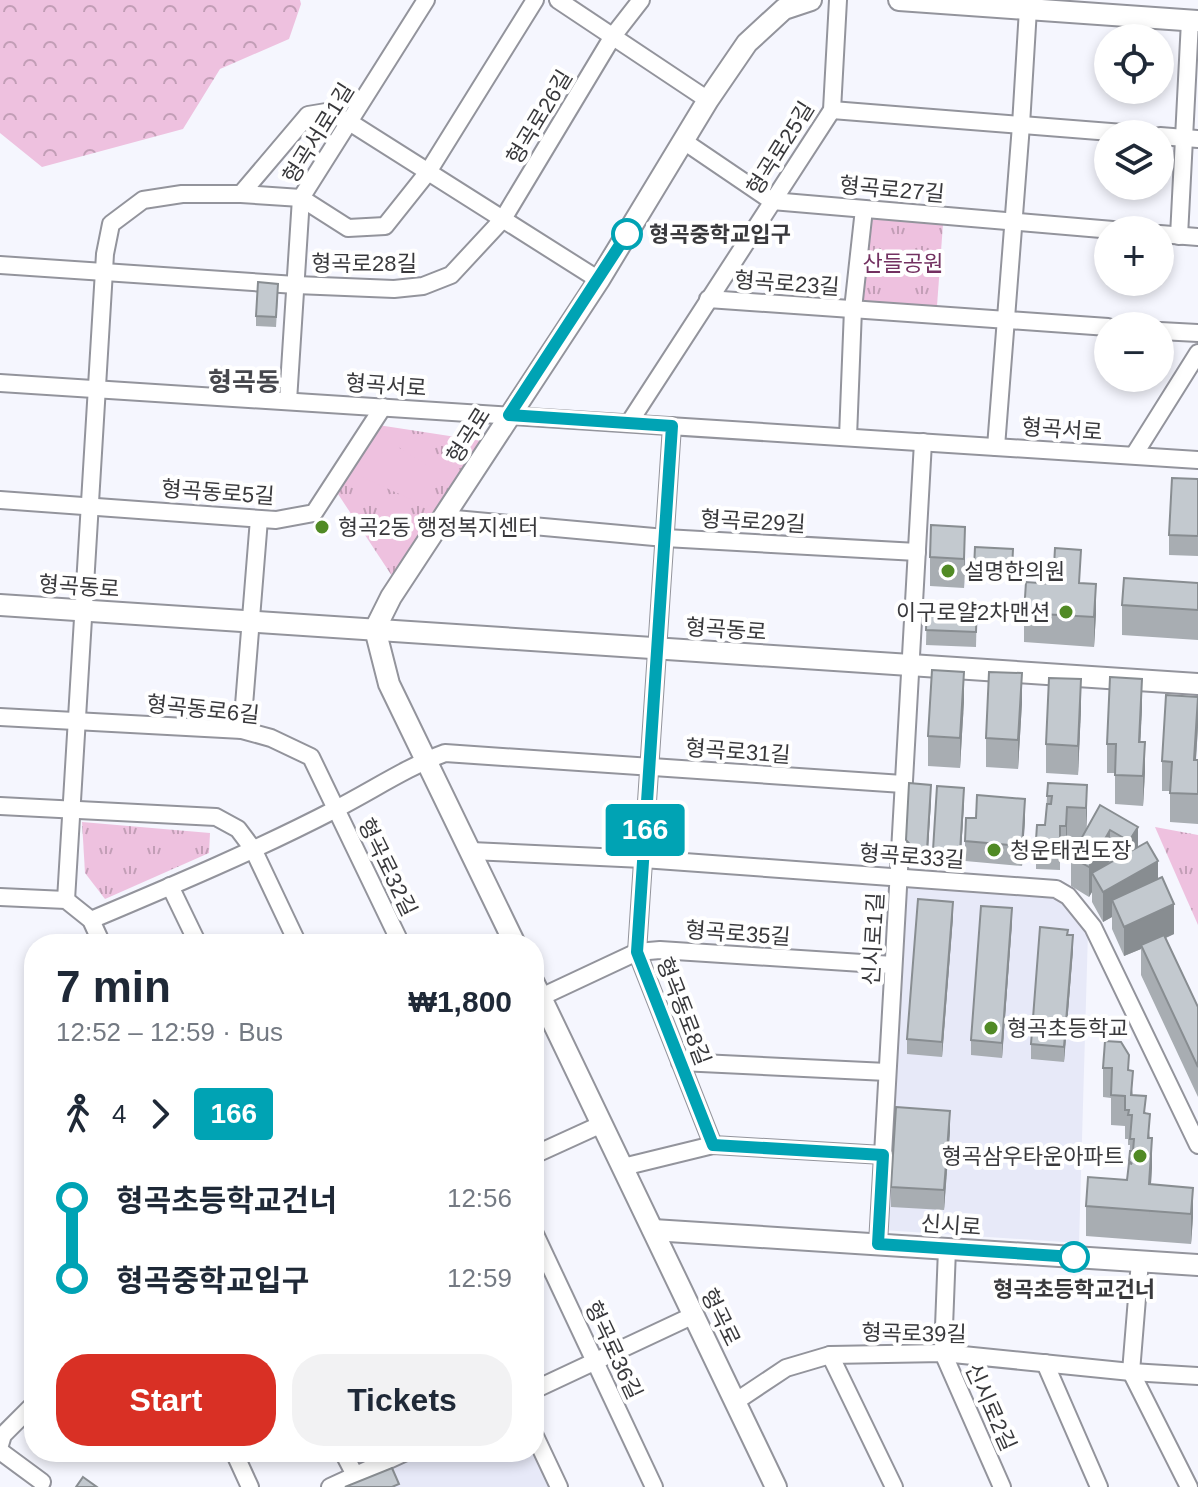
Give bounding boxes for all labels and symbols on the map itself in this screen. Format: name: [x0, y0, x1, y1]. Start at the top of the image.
street label: 형곡로26길: [502, 66, 577, 169]
street label: 형곡서로1길: [278, 79, 359, 188]
street label: 형곡로25길: [742, 97, 819, 200]
street label: 형곡로27길: [838, 172, 946, 207]
marker: 형곡중학교입구: [612, 219, 642, 249]
place label: 형곡중학교입구: [649, 222, 791, 247]
street label: 형곡로28길: [311, 251, 417, 276]
park label: 산들공원: [863, 251, 943, 276]
street label: 형곡로23길: [734, 267, 840, 300]
district label: 형곡동: [208, 367, 280, 397]
street label: 형곡서로: [345, 370, 427, 401]
street label: 형곡로: [442, 403, 495, 468]
street label: 형곡서로: [1021, 414, 1103, 445]
street label: 형곡동로5길: [161, 476, 275, 509]
street label: 형곡로29길: [700, 506, 806, 537]
place label: 형곡2동 행정복지센터: [338, 515, 539, 540]
marker: 형곡2동 행정복지센터: [313, 518, 331, 536]
place label: 설명한의원: [964, 559, 1065, 584]
marker: 설명한의원: [939, 562, 957, 580]
street label: 형곡동로: [38, 571, 120, 602]
place label: 이구로얄2차맨션: [896, 600, 1050, 625]
marker: 이구로얄2차맨션: [1057, 603, 1075, 621]
street label: 형곡동로: [685, 614, 767, 645]
street label: 형곡동로6길: [145, 691, 261, 728]
street label: 형곡로31길: [685, 735, 791, 768]
line badge: 166: [599, 804, 691, 856]
street label: 형곡로32길: [353, 814, 422, 920]
place label: 청운태권도장: [1010, 838, 1131, 863]
street label: 형곡로33길: [859, 840, 965, 873]
marker: 청운태권도장: [985, 841, 1003, 859]
street label: 신시로1길: [859, 892, 888, 986]
street label: 형곡로35길: [685, 917, 791, 950]
street label: 형곡동로8길: [652, 954, 716, 1069]
place label: 형곡초등학교: [1007, 1016, 1128, 1041]
marker: 형곡초등학교: [982, 1019, 1000, 1037]
place label: 형곡삼우타운아파트: [942, 1144, 1124, 1169]
marker: 형곡삼우타운아파트: [1131, 1147, 1149, 1165]
street label: 신시로: [920, 1211, 982, 1240]
marker: 형곡초등학교건너: [1059, 1242, 1089, 1272]
place label: 형곡초등학교건너: [993, 1277, 1155, 1302]
street label: 형곡로: [696, 1284, 745, 1350]
street label: 형곡로36길: [580, 1297, 647, 1403]
street label: 형곡로39길: [861, 1320, 967, 1347]
street label: 신시로2길: [960, 1360, 1021, 1455]

